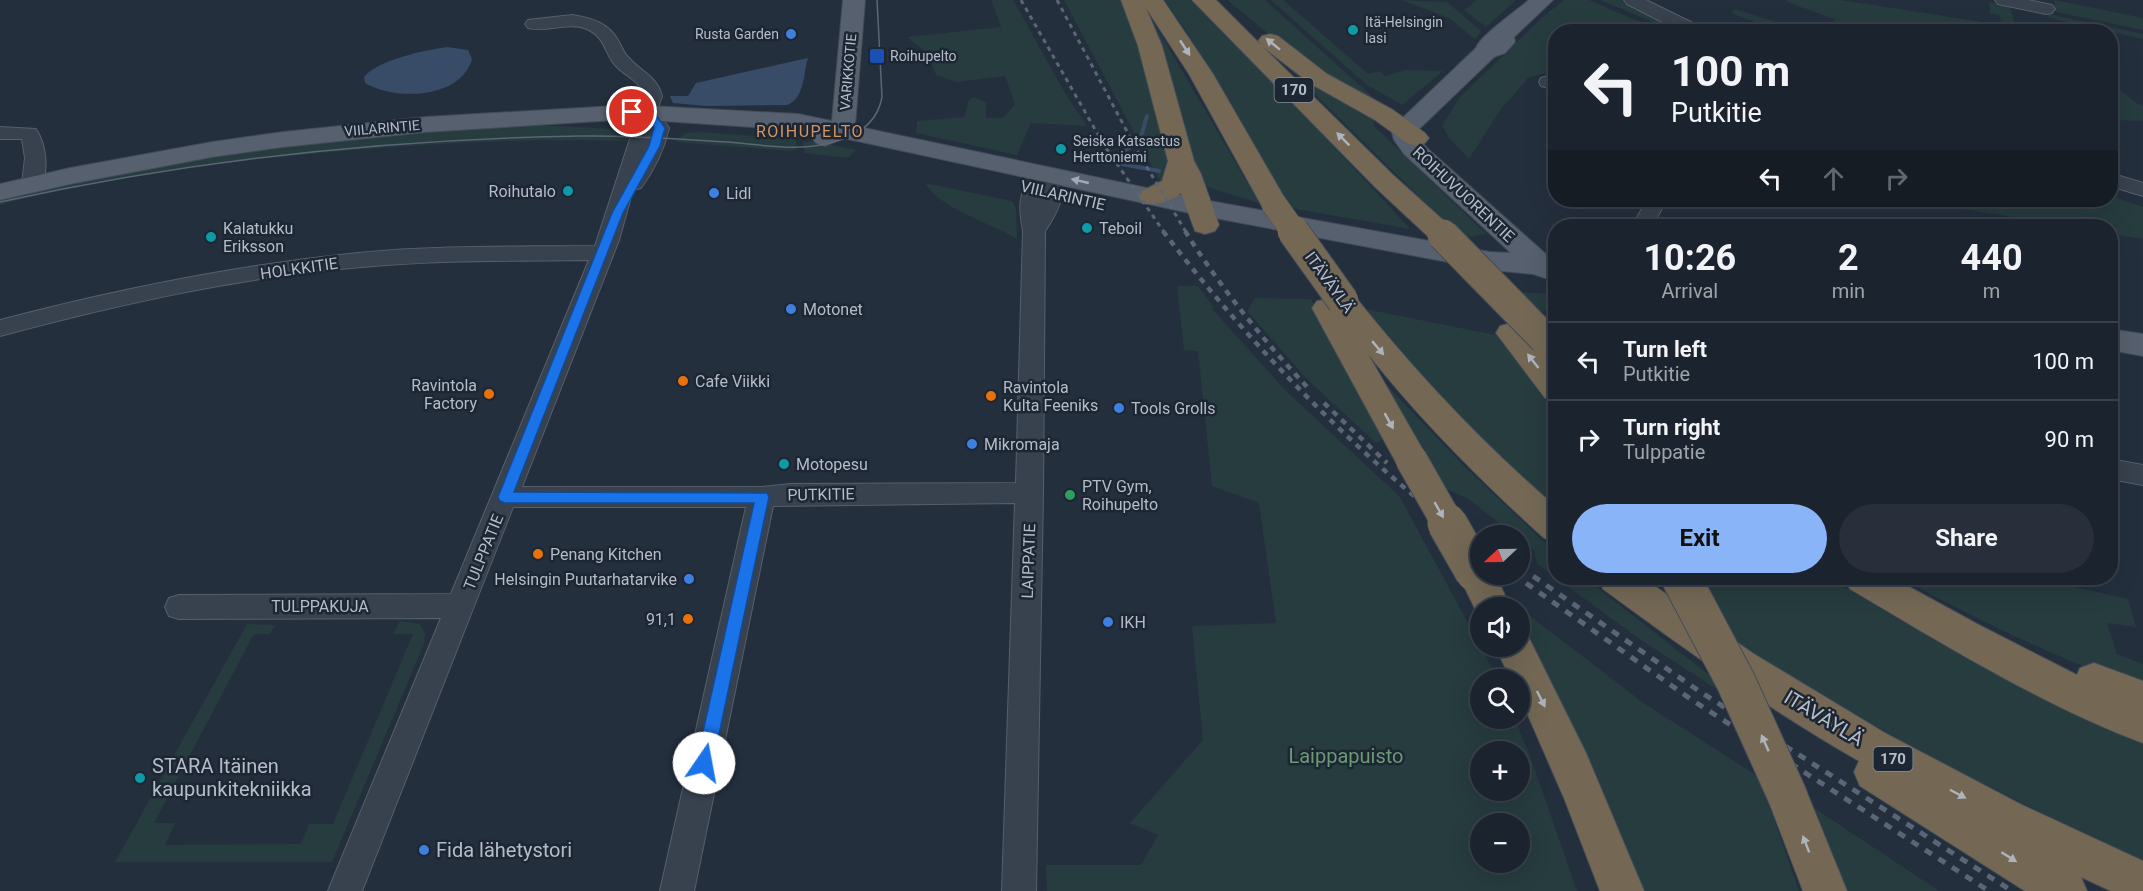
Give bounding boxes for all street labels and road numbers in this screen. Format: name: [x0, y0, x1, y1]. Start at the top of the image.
street label: VARIKKOTIE: [837, 33, 859, 111]
road number: 170: [1274, 78, 1314, 102]
street label: VIILARINTIE: [344, 117, 420, 139]
street label: ROIHUVUORENTIE: [1409, 143, 1518, 246]
street label: VIILARINTIE: [1019, 177, 1107, 214]
street label: ITÄVÄYLÄ: [1301, 248, 1358, 317]
street label: HOLKKITIE: [259, 254, 339, 283]
street label: PUTKITIE: [787, 484, 855, 505]
street label: TULPPATIE: [460, 512, 507, 593]
street label: LAIPPATIE: [1018, 523, 1039, 599]
street label: TULPPAKUJA: [271, 597, 369, 616]
street label: ITÄVÄYLÄ: [1780, 685, 1868, 751]
road number: 170: [1874, 747, 1912, 771]

